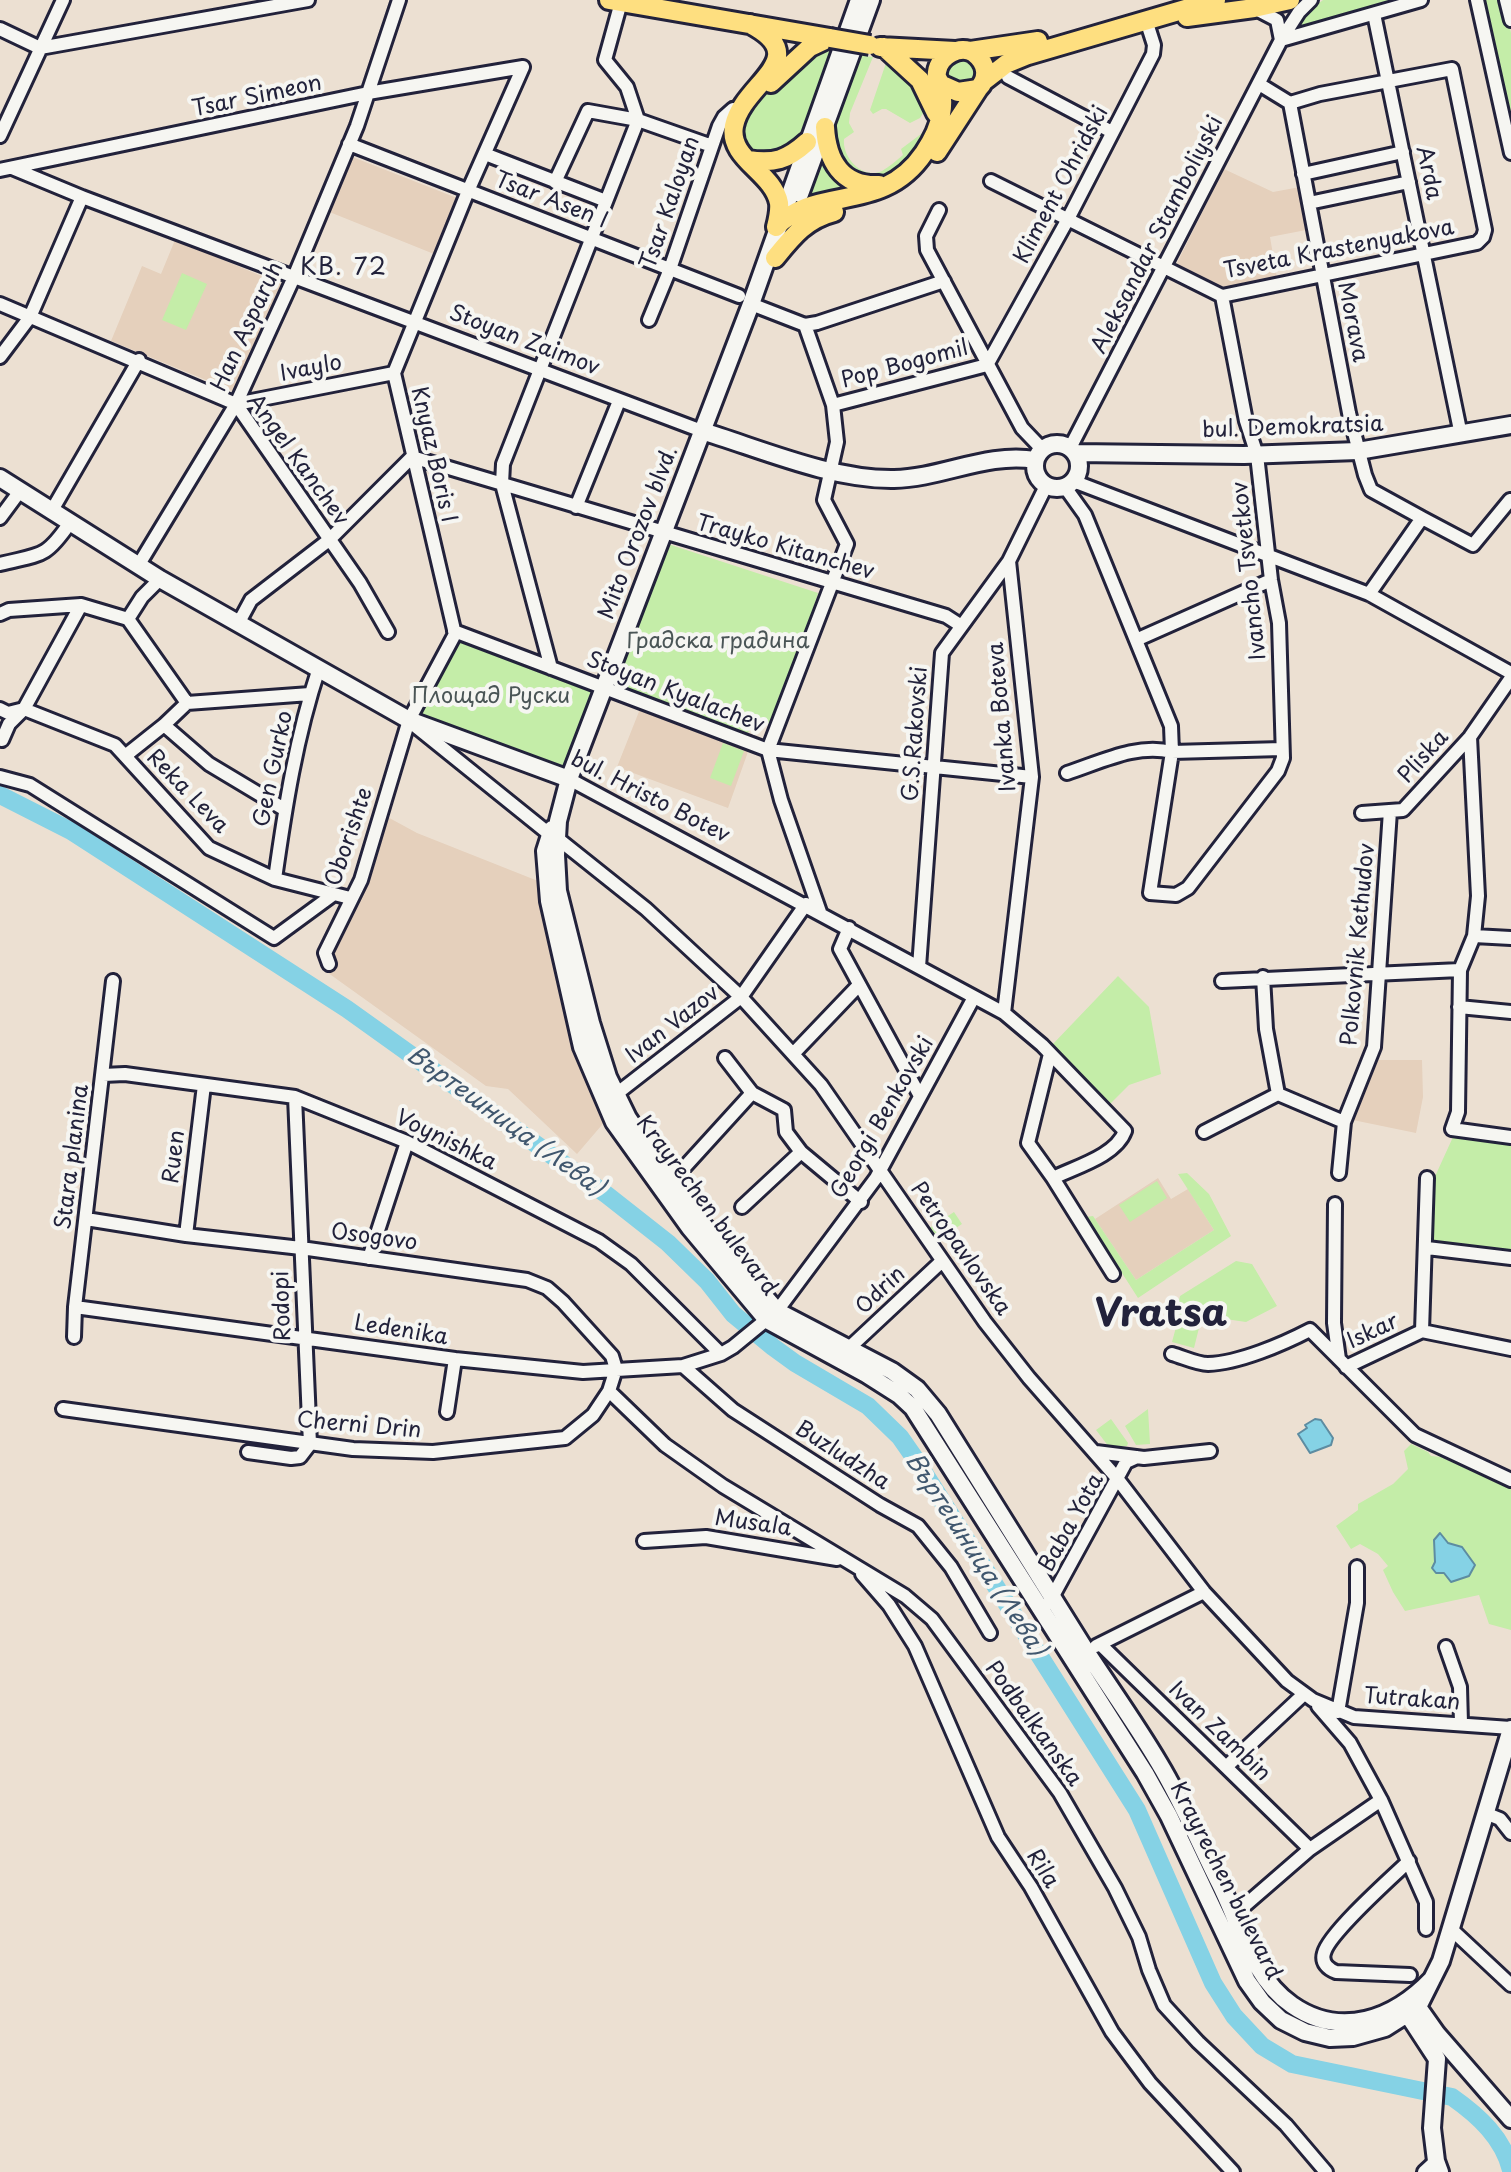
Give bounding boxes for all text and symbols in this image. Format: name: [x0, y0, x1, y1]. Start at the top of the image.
street label: Tsar Simeon: [190, 70, 324, 124]
street label: Kliment Ohridski: [1009, 102, 1115, 268]
street label: Alеksandar Stamboliyski: [1086, 112, 1230, 358]
street label: Tsar Kaloyan: [636, 133, 706, 273]
street label: Arda: [1409, 144, 1447, 202]
street label: Tsar Asen I: [490, 167, 612, 235]
street label: Tsveta Krastenyakova: [1222, 215, 1456, 285]
district label: КВ. 72: [300, 254, 388, 282]
street label: Han Asparuh: [206, 258, 290, 396]
street label: Morava: [1331, 280, 1373, 364]
street label: Stoyan Zaimov: [445, 300, 603, 382]
street label: Pop Bogomil: [838, 335, 972, 395]
street label: Ivaylo: [278, 350, 344, 388]
street label: Knyaz Boris I: [405, 384, 461, 526]
street label: Angel Kanchev: [240, 389, 354, 531]
street label: bul. Demokratsia: [1202, 412, 1384, 444]
street label: Mito Orozov blvd.: [594, 443, 684, 623]
street label: Ivancho Tsvetkov: [1228, 481, 1272, 661]
street label: Trayko Kitanchev: [693, 510, 877, 586]
park label: Градска градина: [627, 629, 809, 655]
street label: Ivanka Boteva: [983, 641, 1023, 793]
street label: Stoyan Kyalachev: [582, 647, 768, 739]
street label: G.S.Rakovski: [898, 666, 934, 802]
park label: Площад Руски: [412, 684, 570, 710]
street label: Gen Gurko: [249, 709, 299, 829]
street label: Pliska: [1393, 725, 1455, 789]
street label: Reka Leva: [141, 745, 233, 839]
street label: bul. Hristo Botev: [566, 747, 734, 849]
street label: Oborishte: [321, 784, 379, 890]
street label: Polkovnik Kethudov: [1337, 843, 1381, 1047]
street label: Ivan Vazov: [621, 980, 725, 1070]
street label: Georgi Benkovski: [826, 1032, 940, 1204]
water label: Въртешница (Лева): [401, 1041, 609, 1203]
street label: Stara planina: [51, 1083, 95, 1231]
street label: Voynishka: [391, 1105, 501, 1177]
street label: Krayrechen bulevard: [630, 1111, 782, 1301]
street label: Ruen: [159, 1129, 191, 1185]
street label: Petropavlovska: [904, 1177, 1016, 1321]
street label: Osogovo: [329, 1219, 419, 1257]
street label: Odrin: [851, 1261, 911, 1321]
street label: Rodopi: [269, 1270, 297, 1342]
district label: Vratsa: [1095, 1293, 1227, 1339]
street label: Iskar: [1343, 1309, 1403, 1355]
street label: Ledenika: [352, 1311, 450, 1351]
street label: Cherni Drin: [296, 1407, 422, 1445]
street label: Buzludzha: [790, 1416, 894, 1496]
water label: Въртешница (Лева): [899, 1448, 1051, 1662]
street label: Baba Yota: [1034, 1469, 1110, 1577]
street label: Musala: [713, 1506, 793, 1542]
street label: Podbalkanska: [979, 1656, 1087, 1792]
street label: Ivan Zambin: [1162, 1677, 1276, 1787]
street label: Tutrakan: [1363, 1683, 1461, 1717]
street label: Krayrechen bulevard: [1164, 1778, 1286, 1984]
street label: Rila: [1020, 1845, 1064, 1893]

